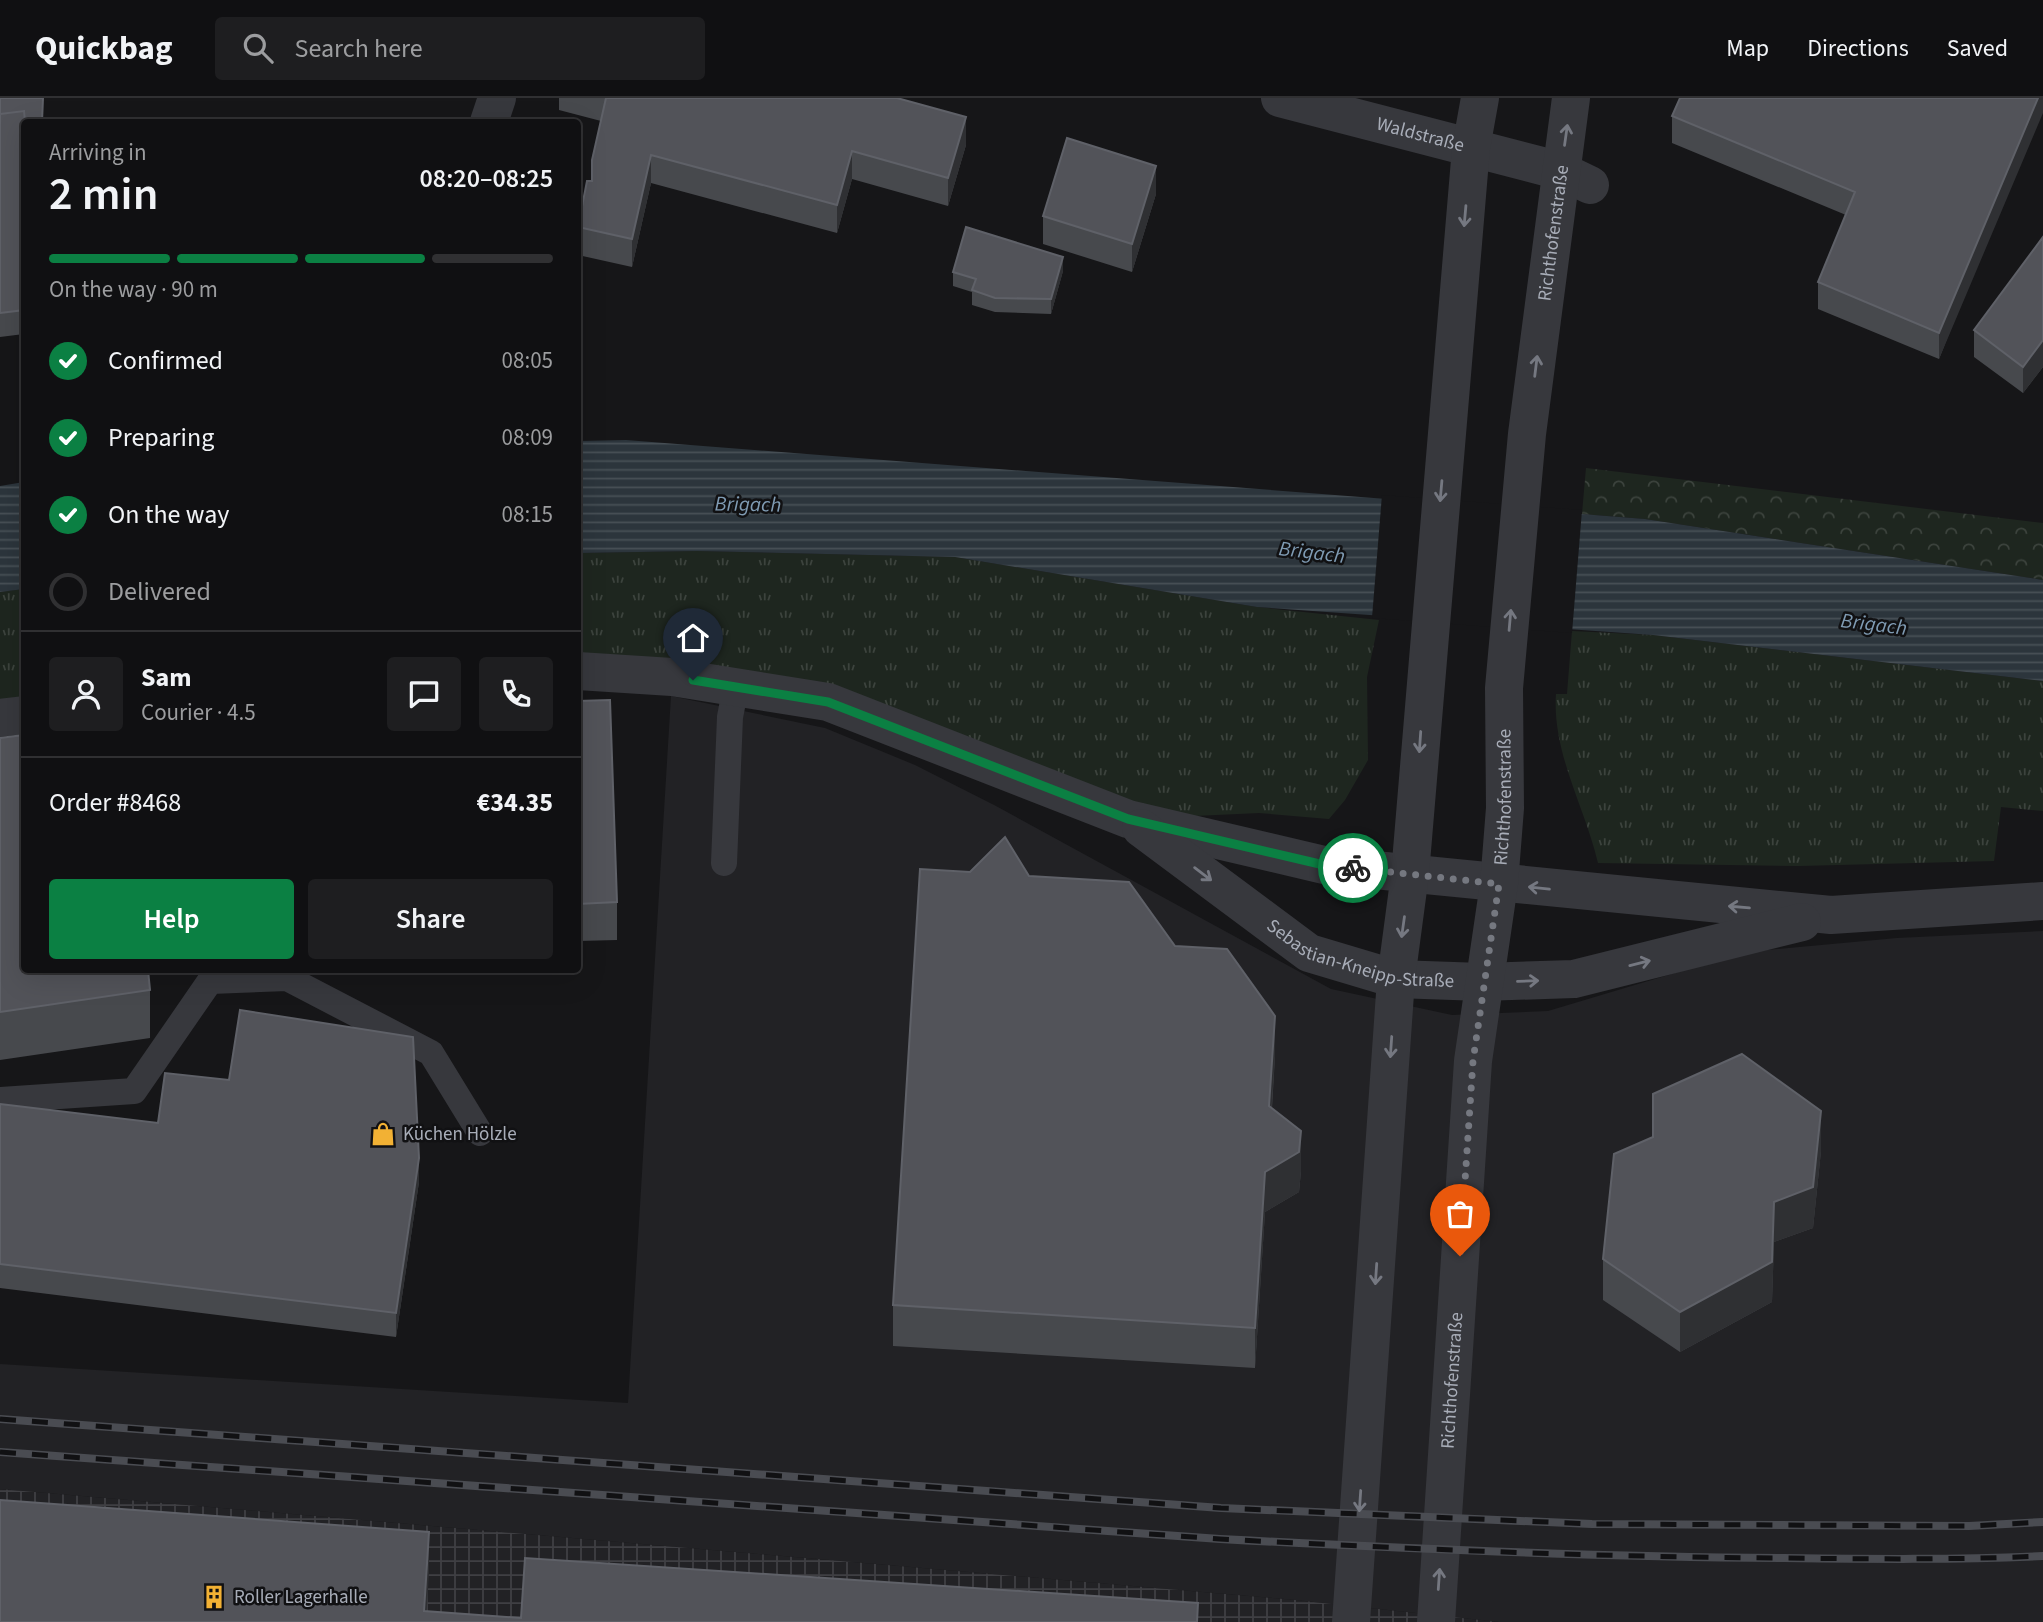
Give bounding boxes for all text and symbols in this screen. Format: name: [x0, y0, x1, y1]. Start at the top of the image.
search box: [215, 17, 705, 80]
text: Quickbag: [35, 25, 173, 72]
icon: search: [239, 29, 277, 67]
text: Search here: [295, 30, 423, 67]
text: Map: [1726, 31, 1769, 66]
text: Directions: [1807, 31, 1909, 66]
text: Saved: [1947, 31, 2008, 66]
street label: Waldstraße: [1374, 110, 1467, 159]
one-way arrow: [1560, 124, 1573, 147]
text: Arriving in: [49, 136, 147, 169]
text: 08:20–08:25: [420, 160, 553, 197]
text: 2 min: [49, 162, 158, 227]
street label: Richthofenstraße: [1531, 163, 1576, 303]
one-way arrow: [1458, 204, 1471, 227]
text: On the way · 90 m: [49, 273, 218, 306]
icon: check: [49, 342, 87, 380]
text: Confirmed: [108, 342, 223, 379]
text: 08:05: [502, 344, 553, 377]
one-way arrow: [1529, 356, 1542, 378]
icon: check: [49, 419, 87, 457]
text: Preparing: [108, 419, 214, 456]
text: 08:09: [502, 421, 553, 454]
one-way arrow: [1434, 479, 1447, 502]
water label: Brigach: [714, 488, 782, 520]
icon: check: [49, 496, 87, 534]
text: On the way: [108, 496, 229, 533]
text: 08:15: [502, 498, 553, 531]
water label: Brigach: [1277, 533, 1347, 571]
text: Delivered: [108, 573, 211, 610]
water label: Brigach: [1839, 605, 1909, 643]
pin: [663, 608, 723, 680]
one-way arrow: [1504, 610, 1517, 632]
icon: home: [674, 619, 712, 657]
button: person: [49, 657, 123, 731]
button: chat: [387, 657, 461, 731]
button: phone: [479, 657, 553, 731]
text: Sam: [141, 659, 191, 696]
text: Courier · 4.5: [141, 696, 256, 729]
street label: Richthofenstraße: [1487, 729, 1519, 867]
one-way arrow: [1413, 730, 1426, 753]
text: Order #8468: [49, 784, 181, 821]
text: €34.35: [477, 784, 553, 821]
courier: [1318, 833, 1388, 903]
icon: bike: [1334, 849, 1372, 887]
one-way arrow: [1193, 867, 1211, 882]
button: Help: [49, 879, 294, 959]
button: Share: [308, 879, 553, 959]
one-way arrow: [1528, 881, 1551, 894]
one-way arrow: [1728, 900, 1751, 913]
street label: Sebastian-Kneipp-Straße: [1261, 912, 1455, 995]
one-way arrow: [1397, 915, 1410, 937]
one-way arrow: [1628, 956, 1651, 969]
one-way arrow: [1516, 974, 1539, 987]
one-way arrow: [1384, 1035, 1397, 1058]
shop icon: Küchen Hölzle: [369, 1120, 397, 1148]
place label: Küchen Hölzle: [403, 1121, 517, 1148]
pin: [1430, 1184, 1490, 1256]
icon: bag: [1441, 1195, 1479, 1233]
one-way arrow: [1369, 1262, 1382, 1285]
street label: Richthofenstraße: [1434, 1311, 1470, 1450]
one-way arrow: [1354, 1489, 1367, 1512]
one-way arrow: [1432, 1567, 1445, 1590]
building icon: Roller Lagerhalle: [200, 1583, 228, 1611]
place label: Roller Lagerhalle: [234, 1584, 368, 1611]

